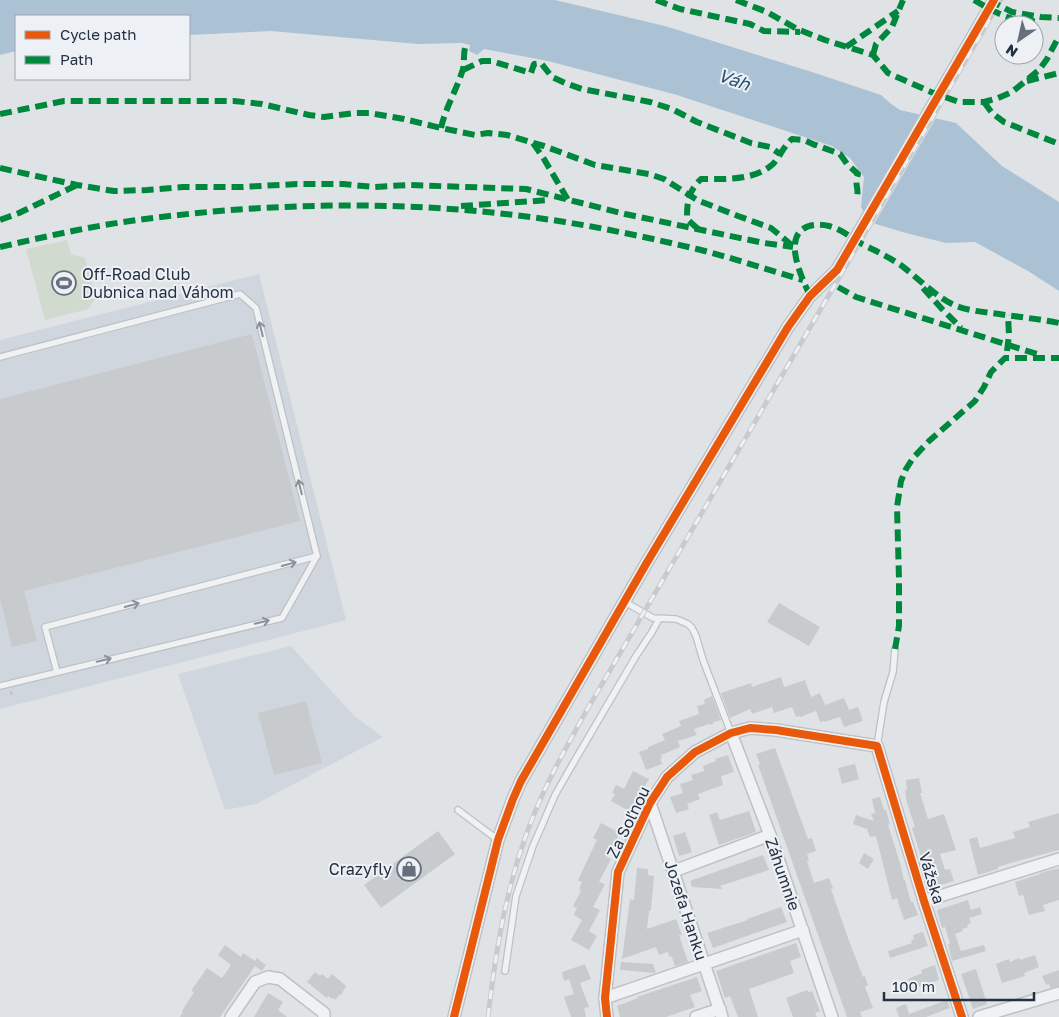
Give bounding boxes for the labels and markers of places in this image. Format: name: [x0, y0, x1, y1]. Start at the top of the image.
place label: Off-Road Club Dubnica nad Váhom: [82, 264, 234, 302]
sports icon: Off-Road Club Dubnica nad Váhom: [51, 270, 77, 296]
shop icon: Crazyfly: [396, 856, 422, 882]
place label: Crazyfly: [329, 859, 392, 879]

